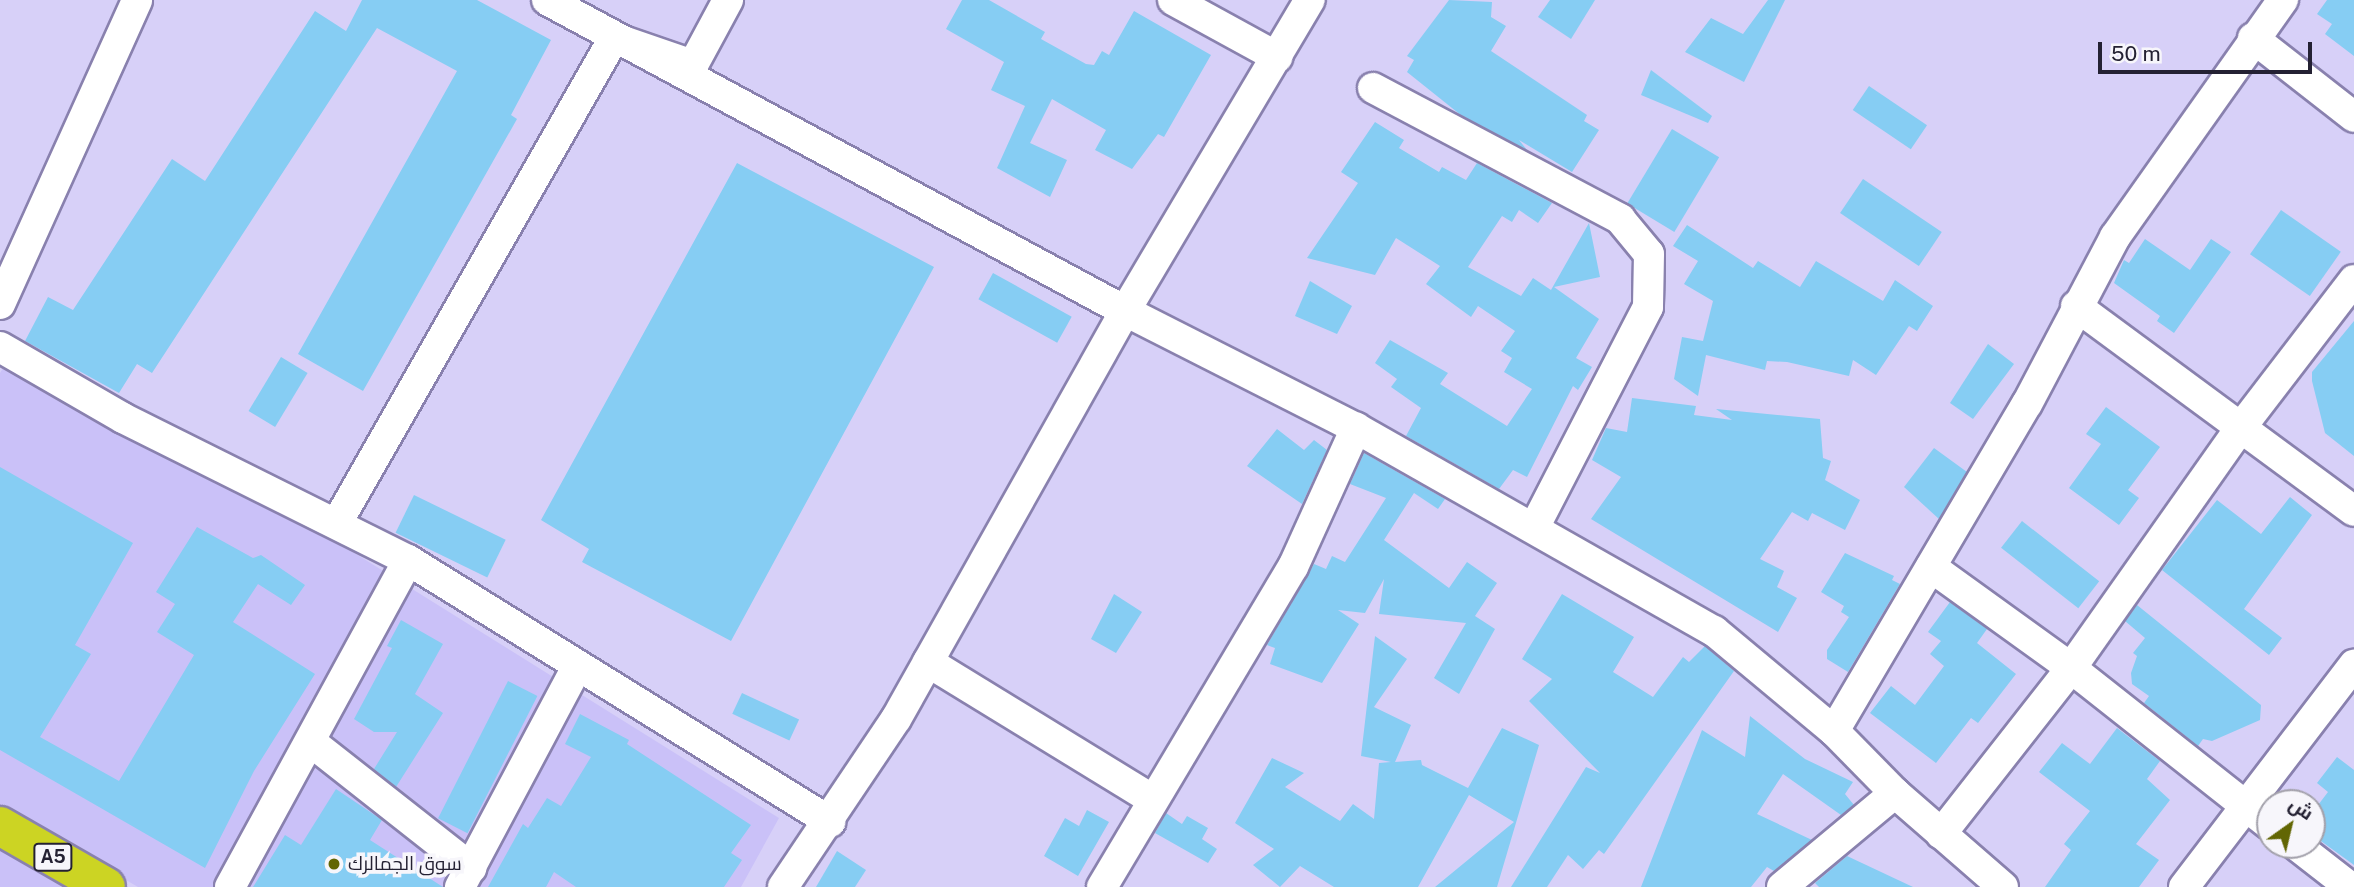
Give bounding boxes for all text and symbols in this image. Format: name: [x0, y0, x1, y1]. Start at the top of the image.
scale bar: [2102, 28, 2316, 72]
text: 50 m: [2111, 41, 2161, 66]
north arrow: [2256, 789, 2326, 859]
text: ش: [2285, 792, 2318, 824]
road number: A5: [32, 842, 74, 872]
place label: سوق الجمالرك: [348, 853, 462, 875]
marker: سوق الجمالرك: [326, 856, 342, 872]

